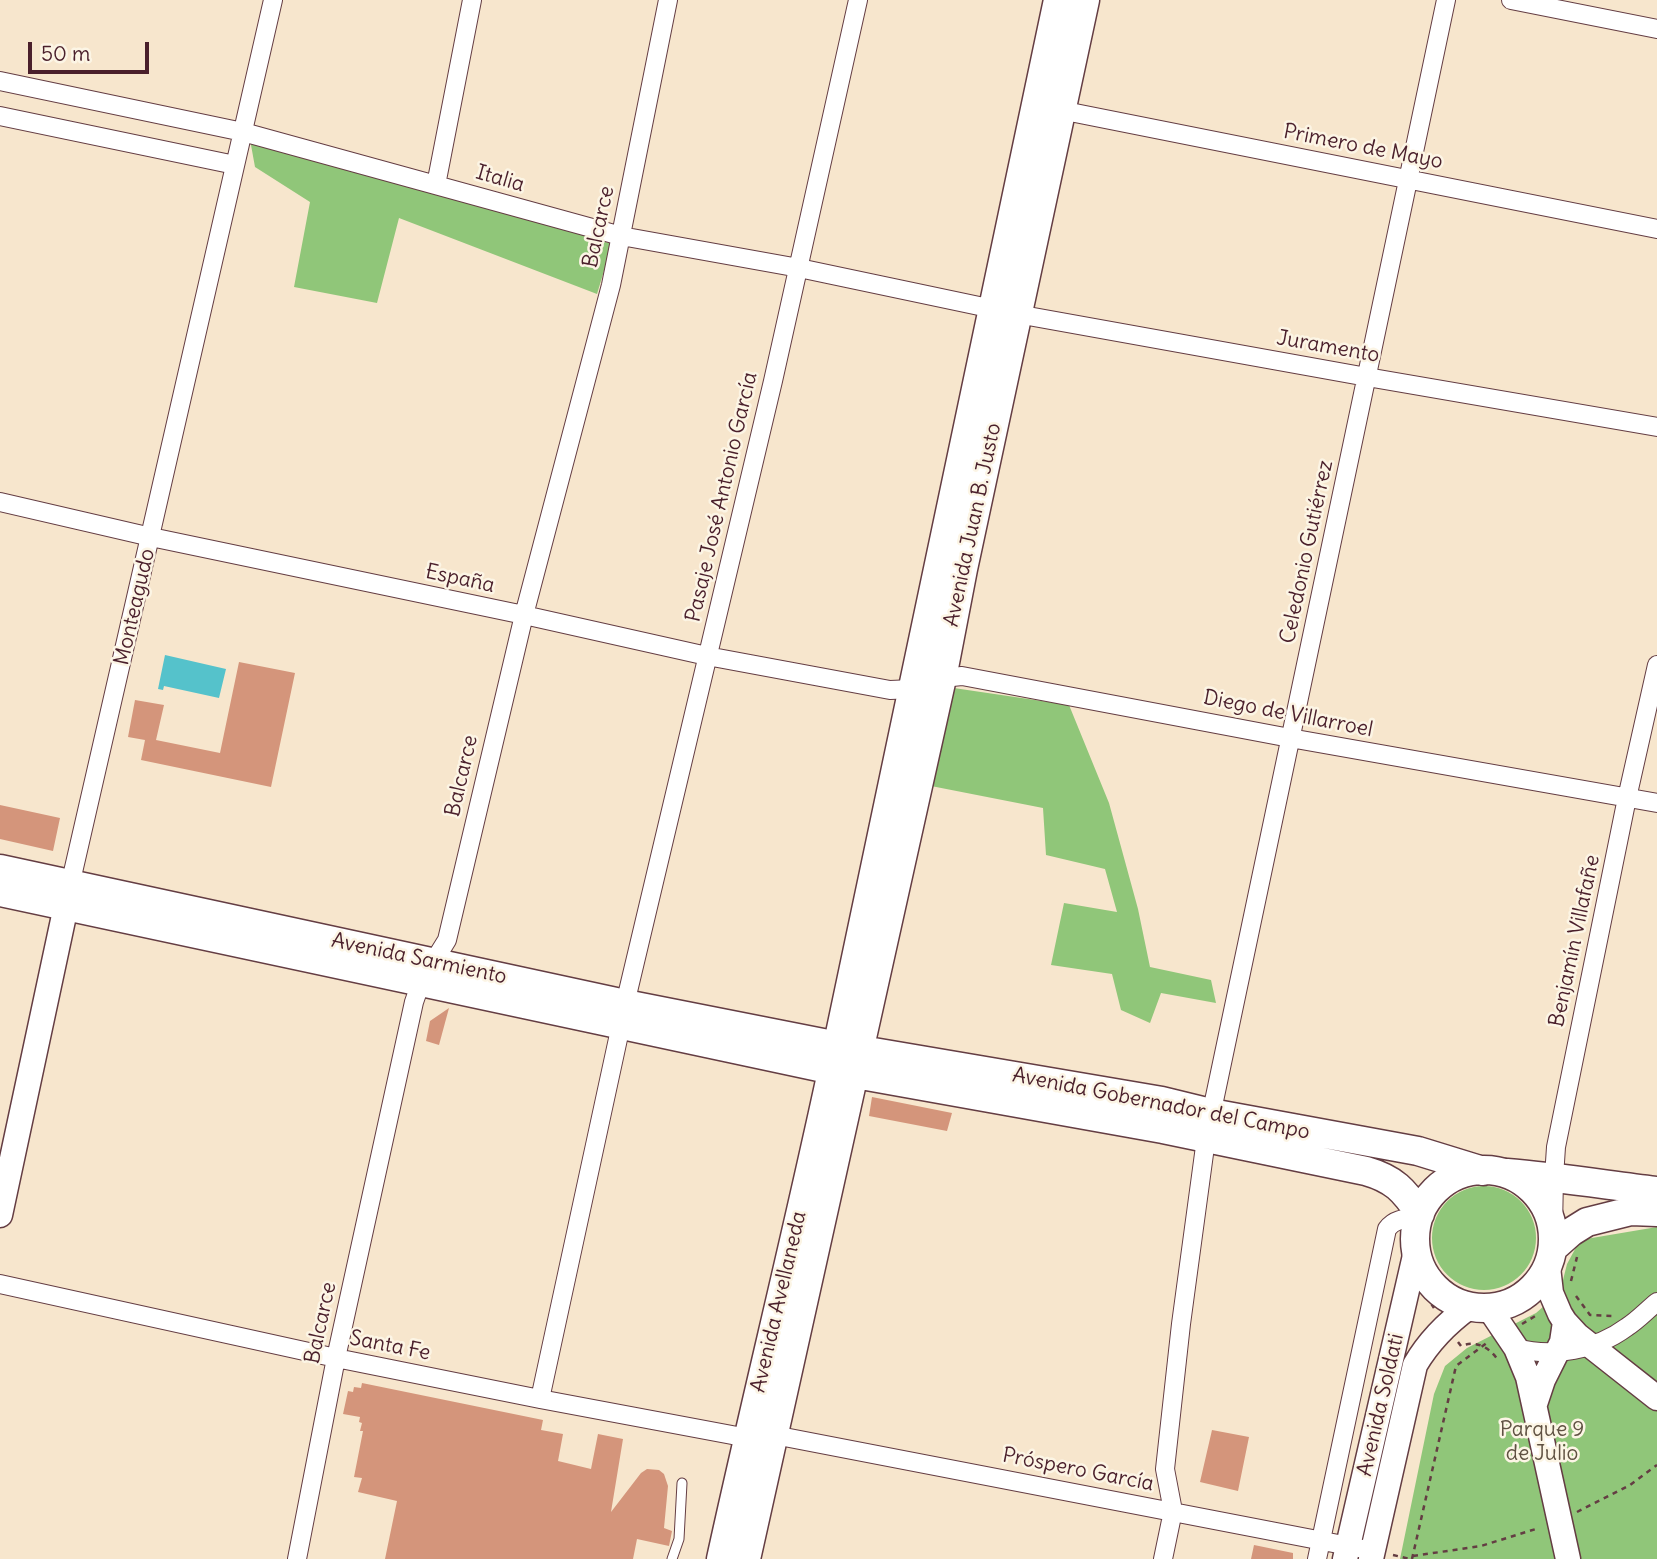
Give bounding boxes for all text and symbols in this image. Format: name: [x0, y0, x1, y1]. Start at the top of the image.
scale bar: [32, 28, 152, 72]
text: 50 m: [41, 40, 90, 67]
street label: Primero de Mayo: [1281, 119, 1445, 175]
street label: Italia: [473, 160, 527, 198]
street label: Balcarce: [578, 184, 620, 270]
street label: Juramento: [1275, 326, 1381, 368]
street label: Pasaje José Antonio García: [681, 370, 763, 624]
street label: Avenida Juan B. Justo: [939, 421, 1007, 629]
street label: Celedonio Gutiérrez: [1275, 458, 1339, 646]
street label: Monteagudo: [109, 546, 161, 668]
street label: España: [423, 559, 497, 599]
street label: Diego de Villarroel: [1201, 685, 1375, 743]
street label: Balcarce: [440, 733, 484, 819]
street label: Benjamín Villafañe: [1544, 853, 1606, 1029]
street label: Avenida Sarmiento: [329, 928, 509, 990]
street label: Avenida Gobernador del Campo: [1010, 1063, 1312, 1145]
street label: Avenida Avellaneda: [746, 1209, 812, 1395]
street label: Balcarce: [300, 1280, 342, 1366]
street label: Santa Fe: [347, 1326, 433, 1366]
street label: Avenida Soldati: [1352, 1331, 1410, 1479]
park label: Parque 9 de Julio: [1500, 1417, 1584, 1467]
street label: Próspero García: [1000, 1443, 1156, 1497]

